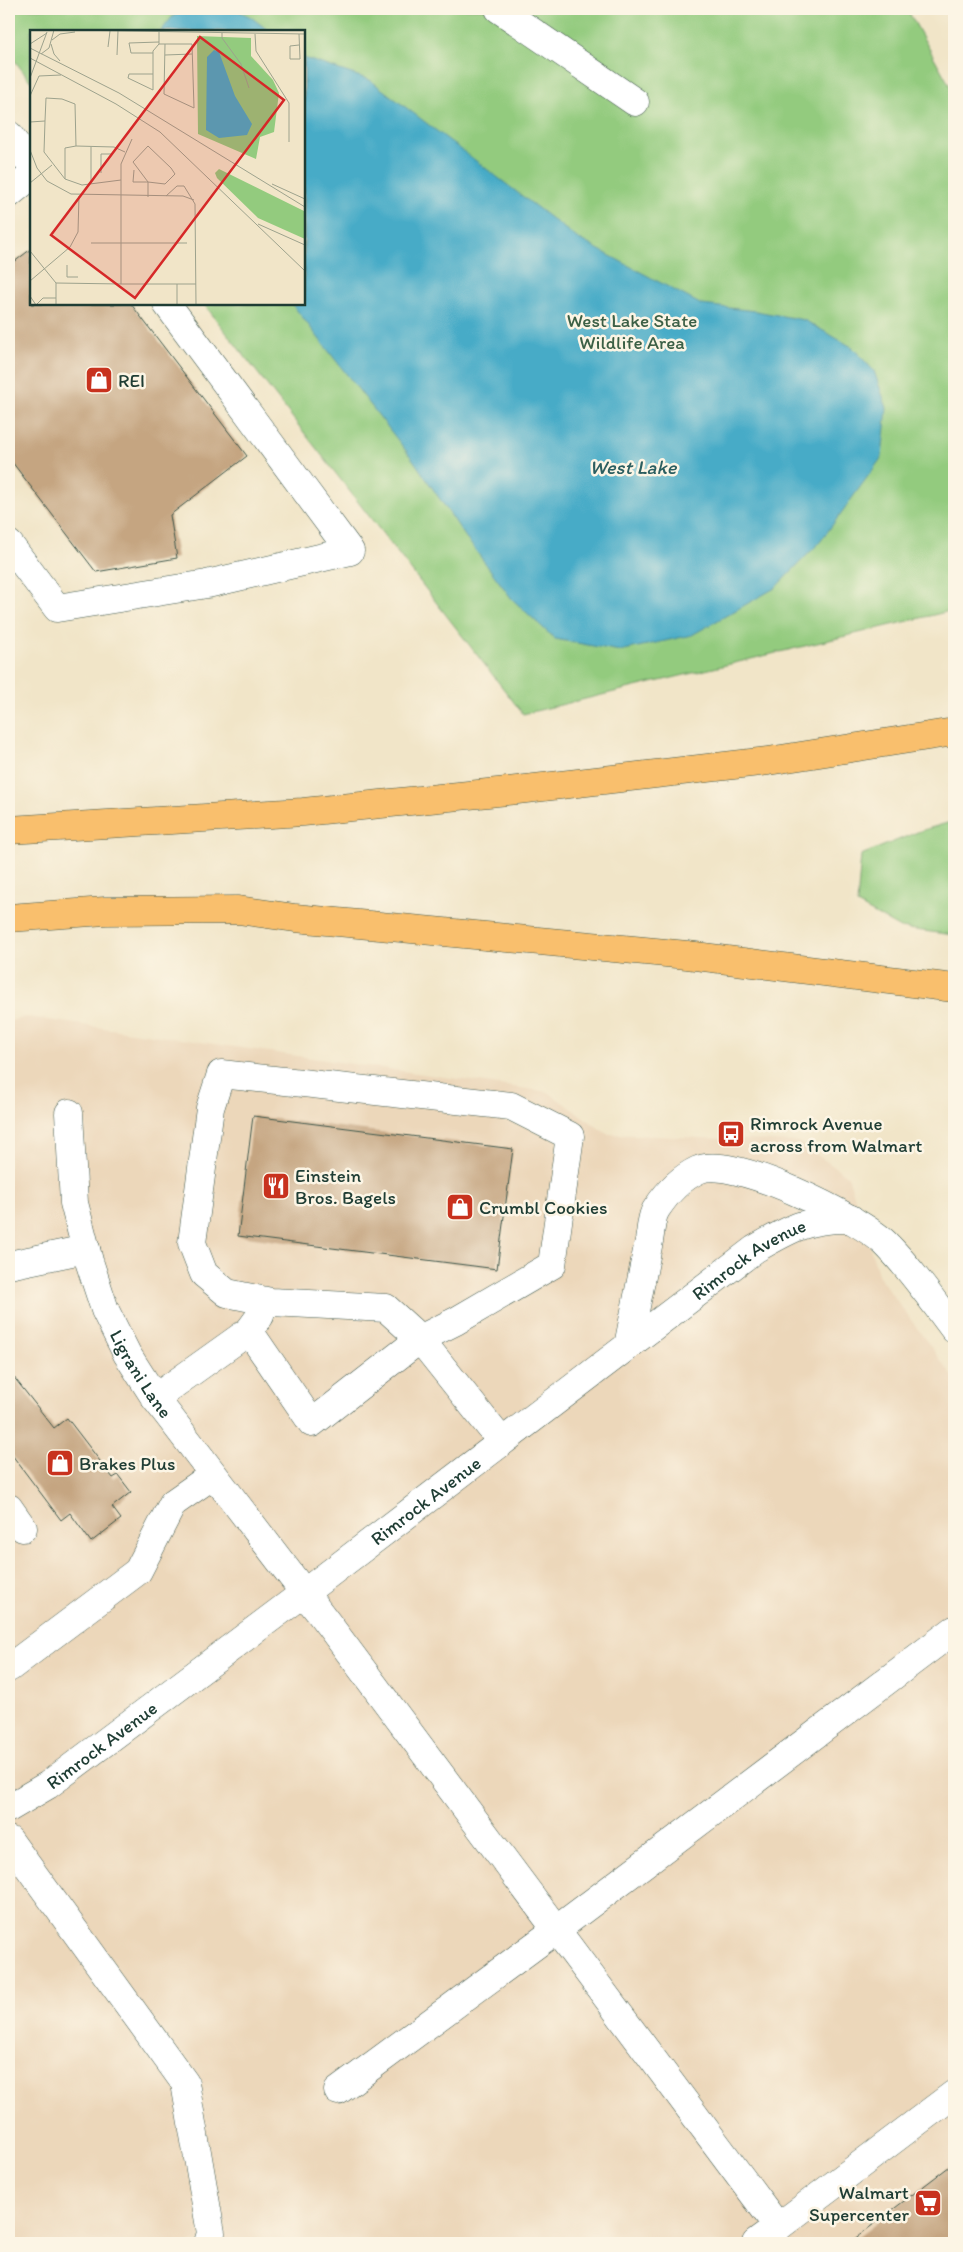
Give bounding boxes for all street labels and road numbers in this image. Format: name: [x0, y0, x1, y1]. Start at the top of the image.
street label: Rimrock Avenue: [687, 1214, 809, 1305]
street label: Ligrani Lane: [105, 1326, 177, 1423]
street label: Rimrock Avenue: [366, 1451, 485, 1550]
street label: Rimrock Avenue: [42, 1696, 162, 1794]

